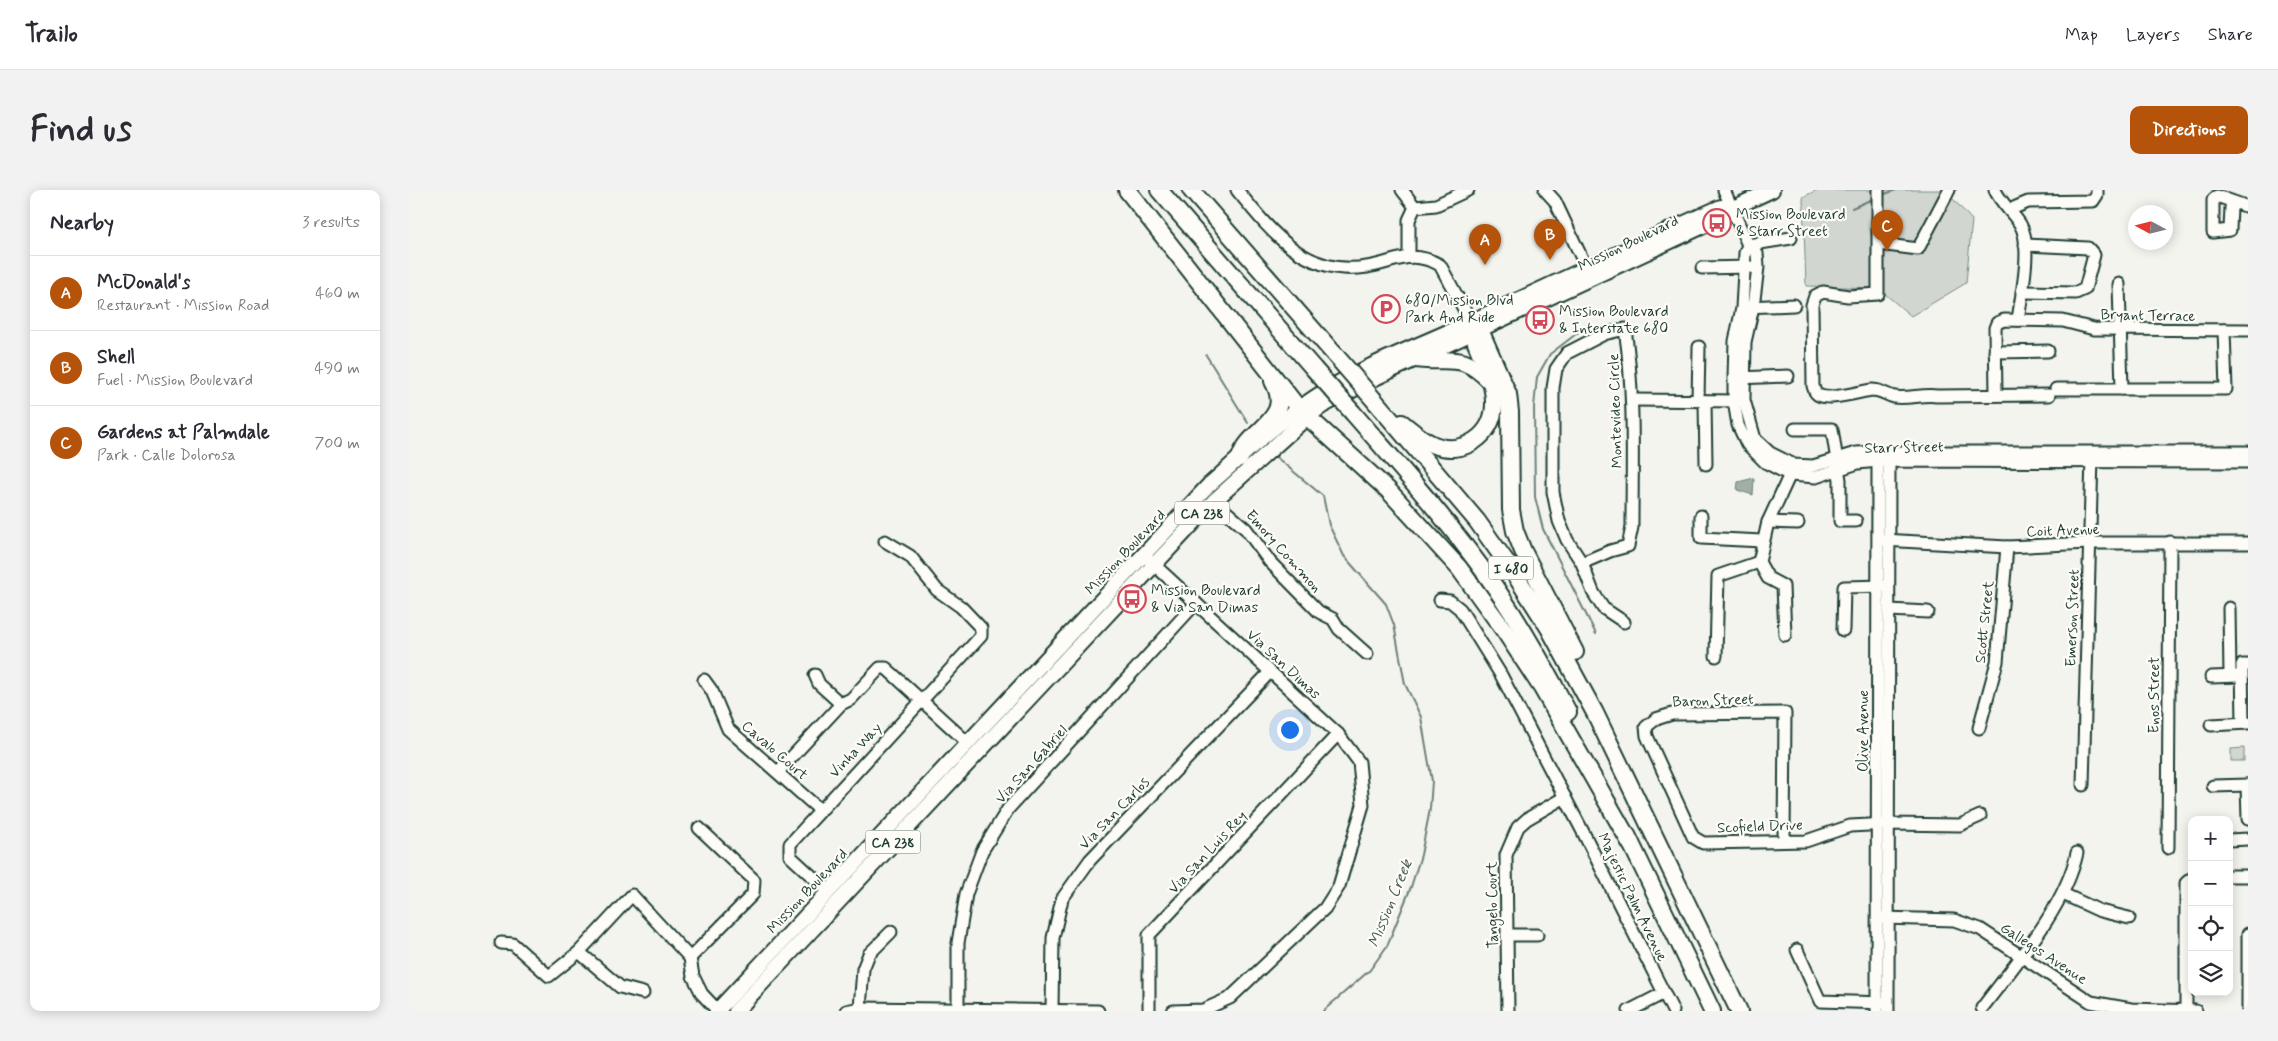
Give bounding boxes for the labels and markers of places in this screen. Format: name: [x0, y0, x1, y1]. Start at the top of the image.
place label: Mission Boulevard & Starr Street: [1736, 205, 1846, 242]
bus stop icon: Mission Boulevard & Starr Street: [1702, 208, 1732, 238]
pin: C: [1871, 210, 1903, 251]
pin: B: [1534, 219, 1566, 260]
pin: A: [1469, 224, 1501, 265]
place label: 680/Mission Blvd Park And Ride: [1405, 291, 1513, 328]
parking icon: 680/Mission Blvd Park And Ride: [1371, 294, 1401, 324]
place label: Mission Boulevard & Interstate 680: [1559, 302, 1669, 339]
bus stop icon: Mission Boulevard & Interstate 680: [1525, 305, 1555, 335]
place label: Mission Boulevard & Via San Dimas: [1151, 581, 1261, 618]
bus stop icon: Mission Boulevard & Via San Dimas: [1117, 584, 1147, 614]

